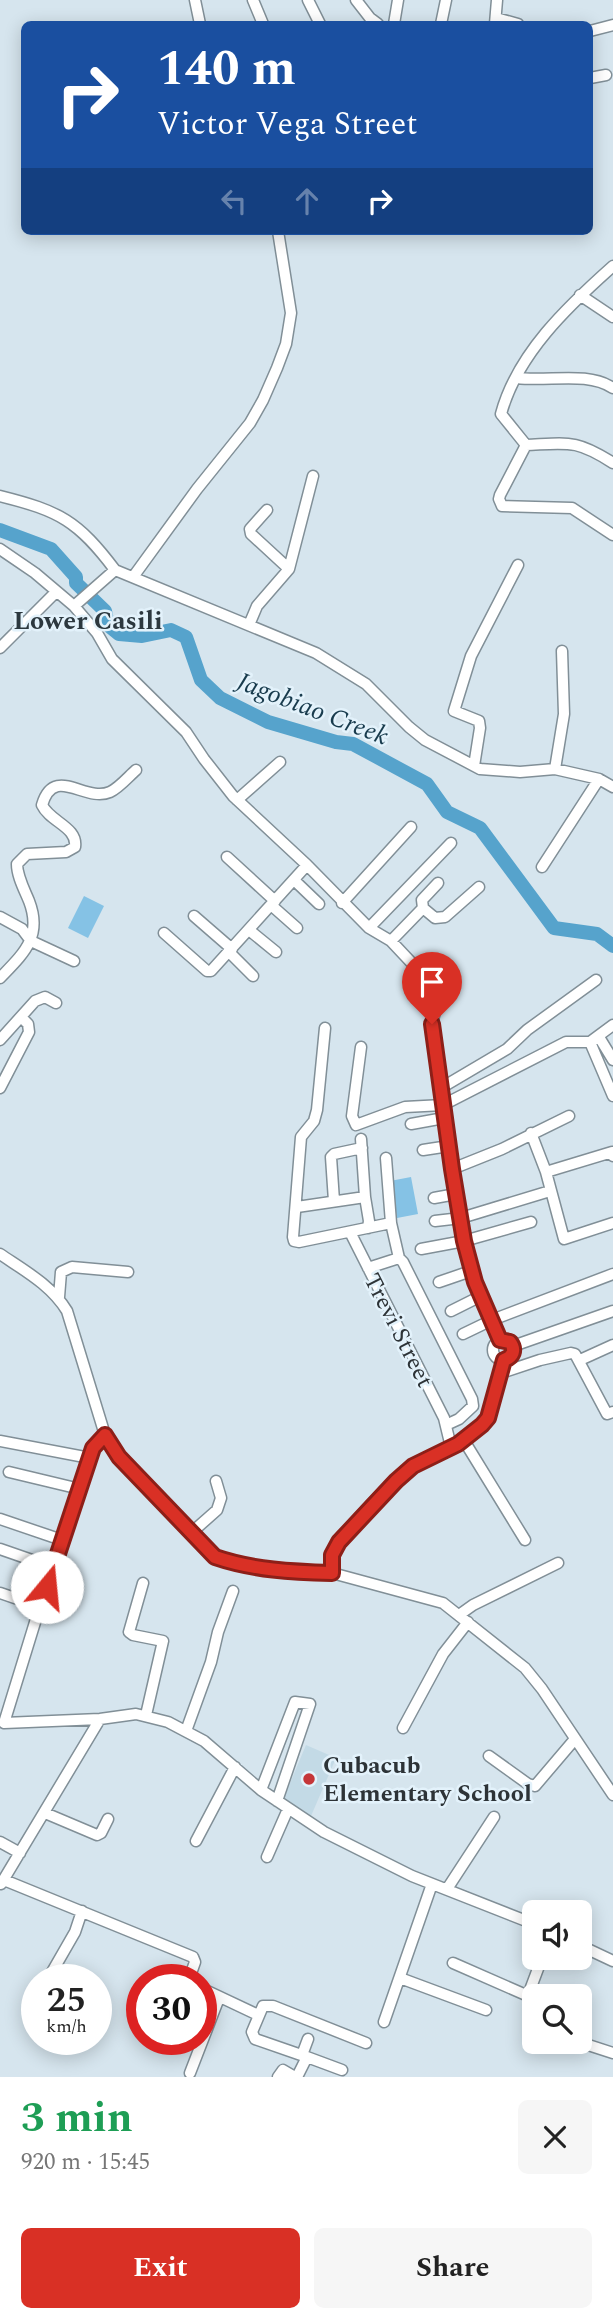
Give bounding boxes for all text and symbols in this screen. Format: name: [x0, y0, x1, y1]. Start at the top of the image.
text: 140 m: [157, 32, 296, 107]
icon: right: [42, 49, 133, 140]
text: Victor Vega Street: [157, 100, 418, 149]
icon: left: [215, 182, 253, 220]
icon: ahead: [288, 182, 326, 220]
icon: right: [361, 182, 399, 220]
district label: Lower Casili: [13, 601, 163, 641]
water label: Jagobiao Creek: [229, 661, 394, 756]
pin: [402, 952, 462, 1024]
icon: arrive: [413, 963, 451, 1001]
street label: Trevi Street: [354, 1267, 442, 1394]
position arrow: [10, 1550, 84, 1624]
place label: Cubacub Elementary School: [323, 1748, 532, 1812]
marker: Cubacub Elementary School: [301, 1771, 317, 1787]
map controls: [522, 1900, 592, 2054]
button: sound: [522, 1900, 592, 1970]
speed limit sign: 30: [126, 1964, 217, 2055]
text: 25: [47, 1974, 86, 2027]
button: search: [522, 1984, 592, 2054]
text: km/h: [46, 2013, 87, 2040]
text: 3 min: [21, 2087, 133, 2150]
button: close: [518, 2100, 592, 2174]
text: 920 m · 15:45: [21, 2145, 150, 2180]
button: Exit: [21, 2228, 300, 2308]
button: Share: [314, 2228, 592, 2308]

